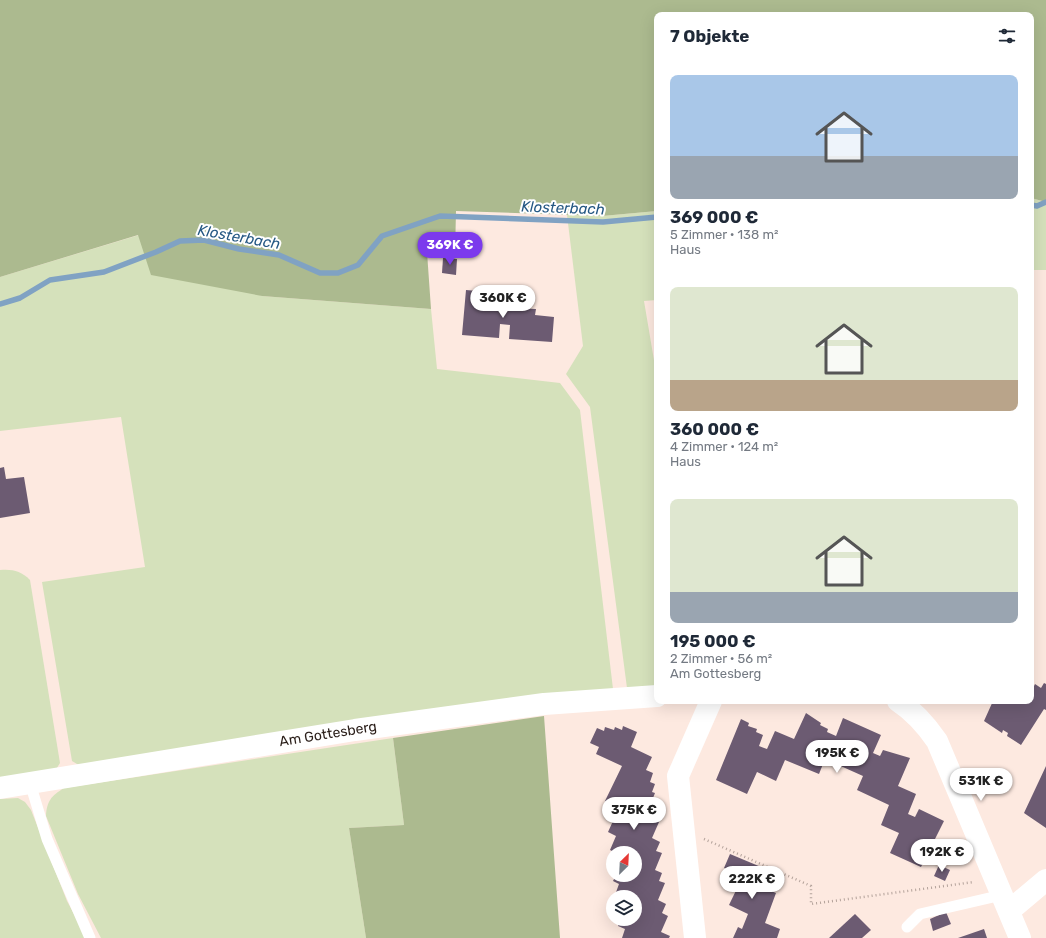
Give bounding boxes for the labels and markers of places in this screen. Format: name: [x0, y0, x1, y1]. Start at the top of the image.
pin: 369K €: [417, 232, 483, 266]
pin: 360K €: [470, 285, 536, 319]
pin: 195K €: [804, 740, 870, 774]
pin: 531K €: [948, 768, 1014, 802]
pin: 375K €: [601, 797, 667, 831]
pin: 192K €: [909, 839, 975, 873]
pin: 222K €: [719, 866, 785, 900]

